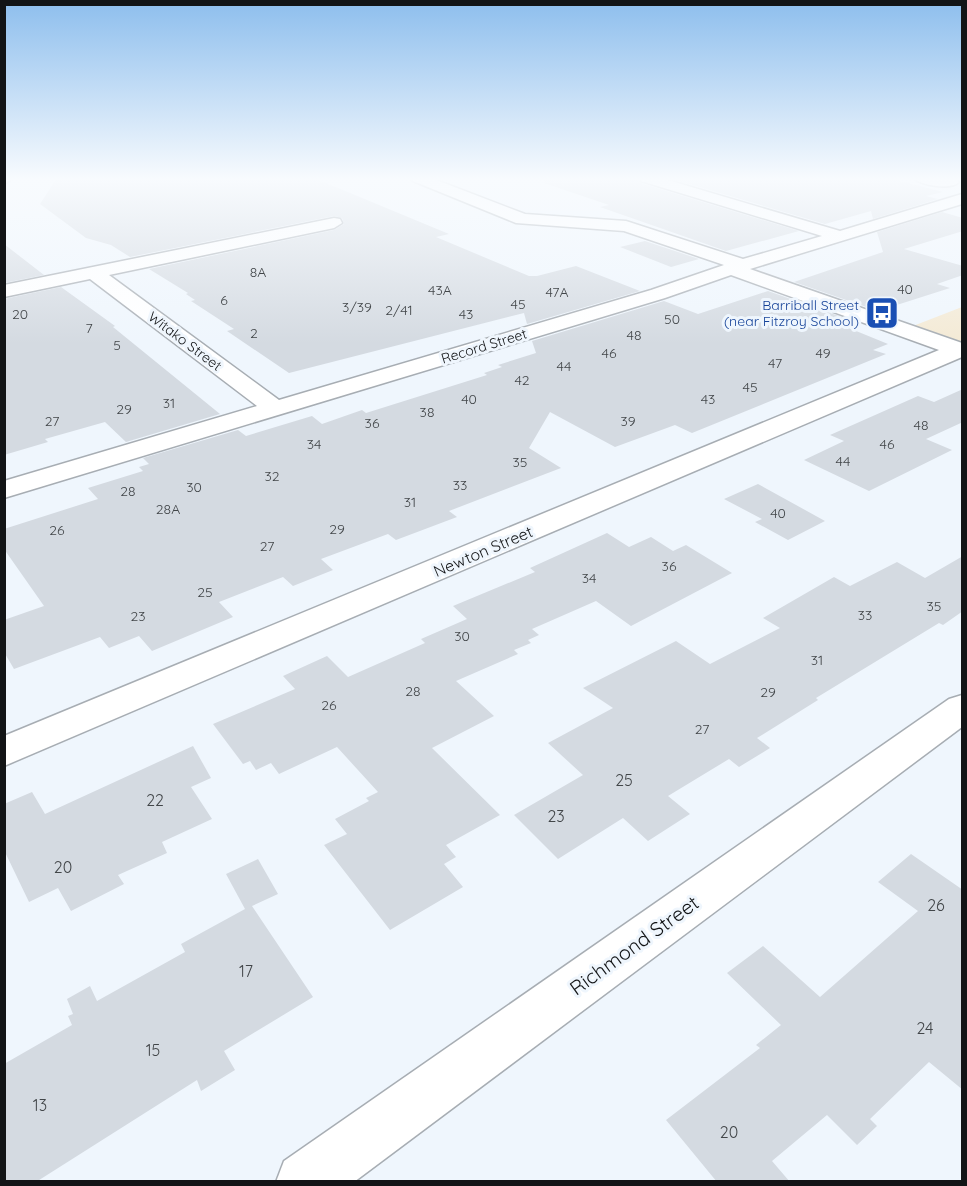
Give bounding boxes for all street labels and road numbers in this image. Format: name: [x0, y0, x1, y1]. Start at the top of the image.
street label: Witako Street: [145, 307, 226, 375]
street label: Record Street: [439, 324, 529, 368]
street label: Newton Street: [430, 521, 536, 581]
street label: Richmond Street: [565, 890, 704, 1000]

